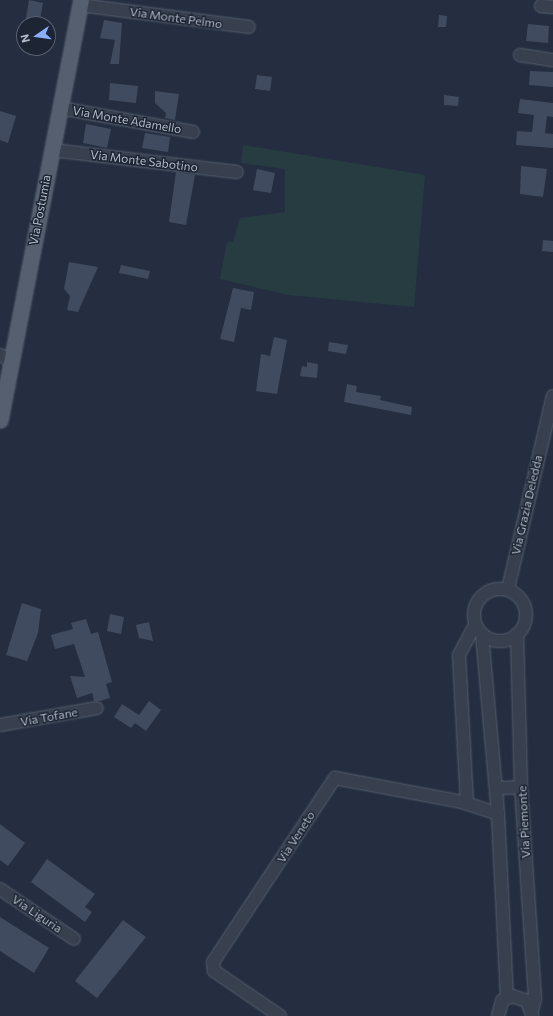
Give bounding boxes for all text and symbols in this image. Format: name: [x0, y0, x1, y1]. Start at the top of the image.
street label: Via Monte Pelmo: [129, 4, 223, 32]
north arrow: [16, 16, 56, 56]
text: N: [18, 33, 32, 44]
street label: Via Monte Adamello: [72, 103, 182, 137]
street label: Via Monte Sabotino: [89, 147, 199, 175]
street label: Via Postumia: [26, 174, 54, 246]
street label: Via Grazia Deledda: [509, 454, 545, 556]
street label: Via Tofane: [19, 705, 79, 729]
street label: Via Piemonte: [515, 785, 533, 859]
street label: Via Veneto: [274, 808, 318, 866]
street label: Via Liguria: [9, 892, 65, 936]

